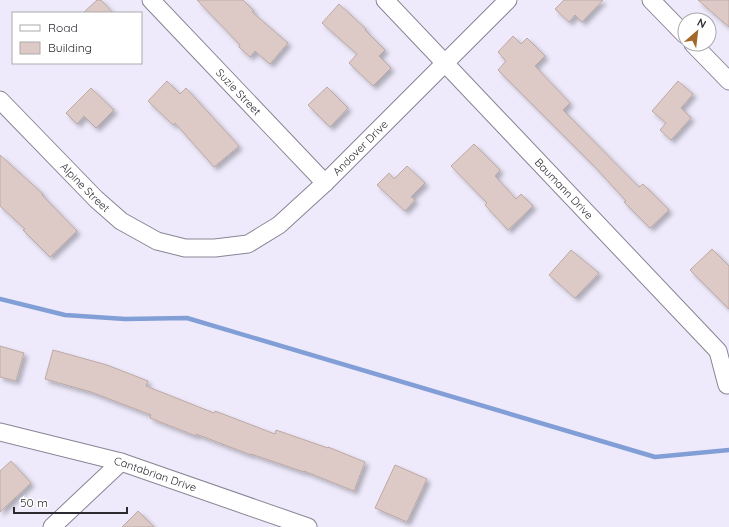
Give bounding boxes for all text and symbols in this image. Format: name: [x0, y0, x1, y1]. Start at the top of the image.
legend: [12, 12, 142, 64]
north arrow: [677, 12, 717, 52]
text: N: [695, 15, 709, 31]
text: Road: [48, 20, 78, 35]
text: Building: [48, 40, 92, 55]
street label: Suzie Street: [213, 66, 264, 119]
street label: Andover Drive: [330, 117, 391, 178]
street label: Baumann Drive: [532, 155, 596, 222]
street label: Alpine Street: [57, 160, 113, 215]
street label: Cantabrian Drive: [113, 454, 198, 495]
scale bar: [14, 489, 127, 515]
text: 50 m: [20, 495, 48, 510]

